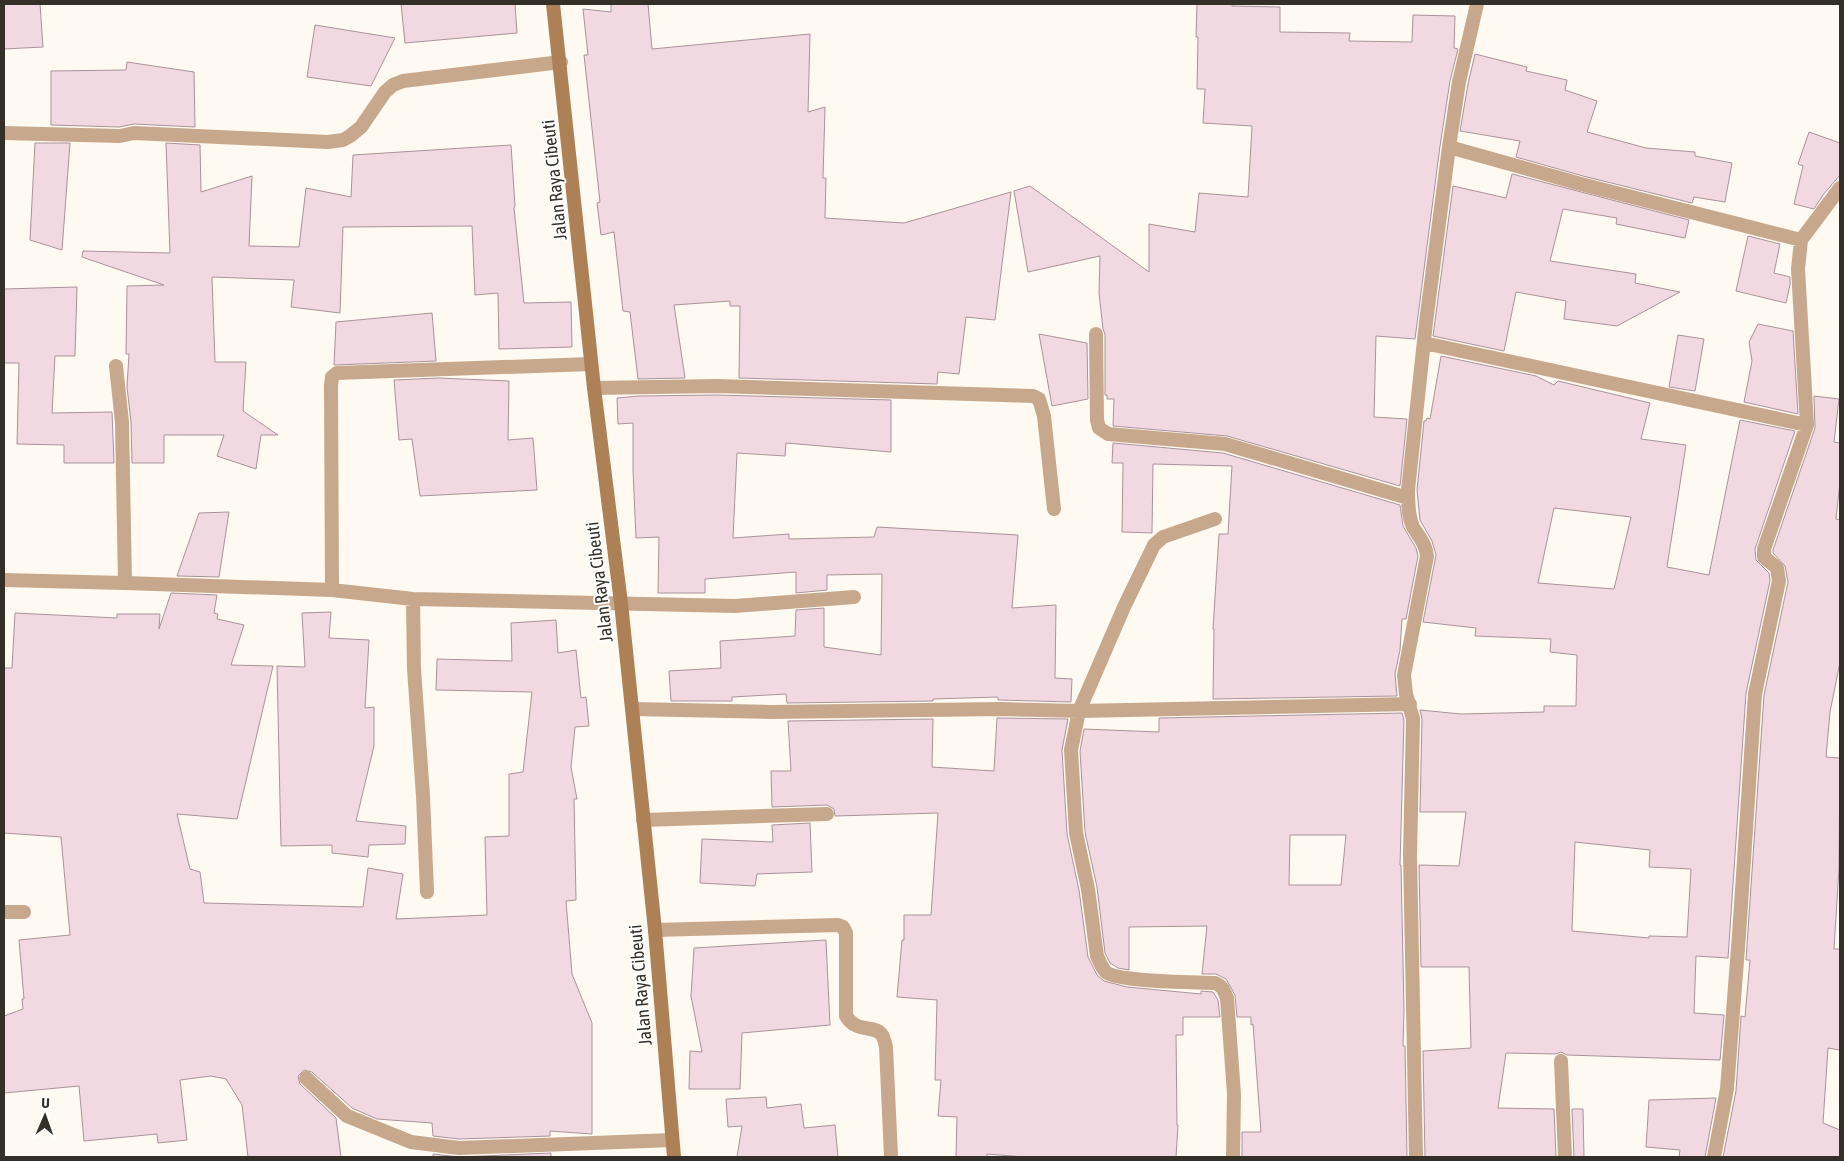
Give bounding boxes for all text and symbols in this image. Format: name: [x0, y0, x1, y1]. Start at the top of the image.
street label: Jalan Raya Cibeuti: [537, 119, 571, 241]
street label: Jalan Raya Cibeuti: [581, 521, 617, 643]
street label: Jalan Raya Cibeuti: [624, 924, 656, 1046]
north arrow: [20, 1091, 70, 1141]
text: U: [41, 1095, 50, 1111]

